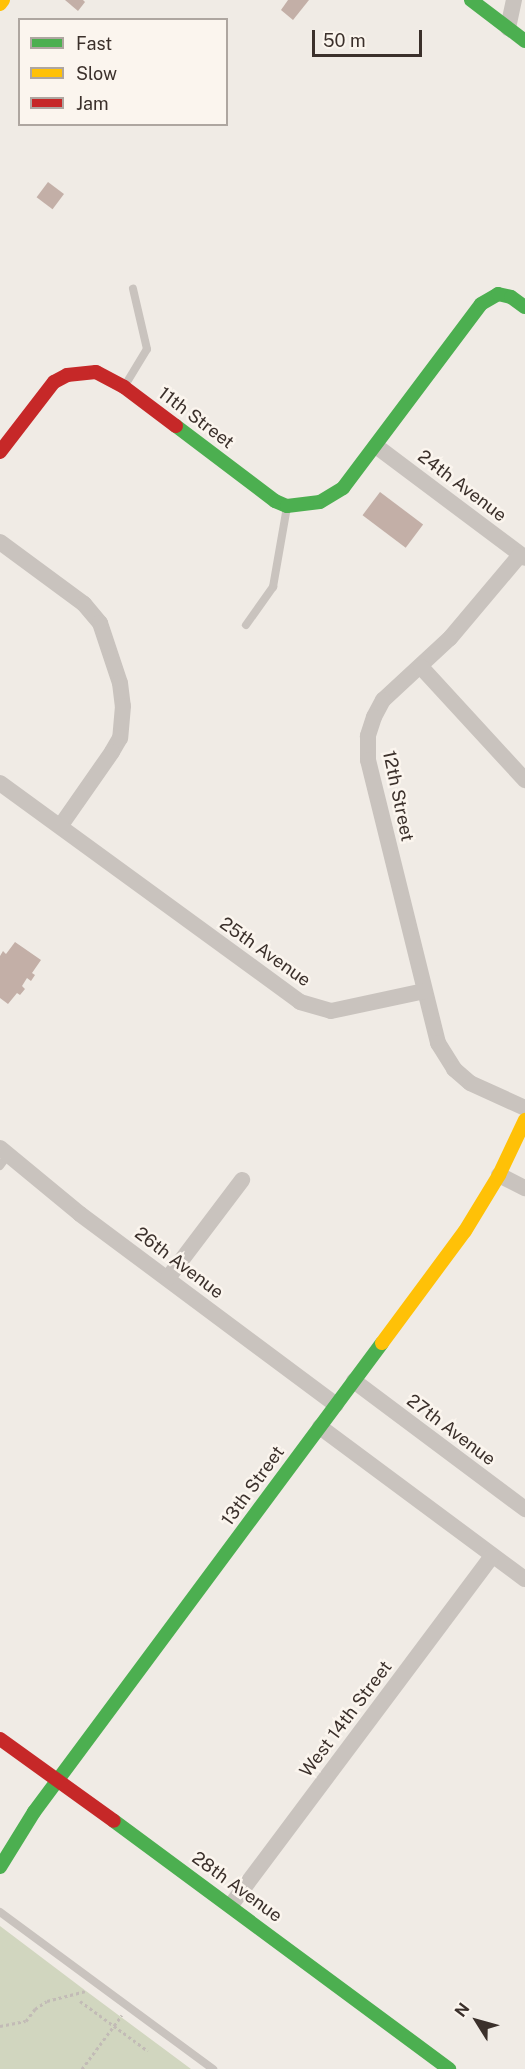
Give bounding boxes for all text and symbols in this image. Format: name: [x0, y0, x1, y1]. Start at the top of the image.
legend: [18, 18, 228, 126]
scale bar: [315, 18, 424, 56]
text: 50 m: [323, 30, 366, 51]
text: Fast: [76, 33, 112, 54]
text: Slow: [76, 63, 117, 84]
text: Jam: [76, 93, 109, 114]
street label: 11th Street: [154, 383, 238, 453]
street label: 24th Avenue: [413, 446, 511, 526]
street label: 12th Street: [378, 749, 418, 843]
street label: 25th Avenue: [215, 913, 315, 991]
street label: 26th Avenue: [130, 1223, 228, 1303]
street label: 27th Avenue: [403, 1390, 499, 1470]
street label: 13th Street: [217, 1442, 289, 1530]
street label: West 14th Street: [295, 1657, 397, 1781]
street label: 28th Avenue: [188, 1847, 286, 1927]
north arrow: [447, 1991, 507, 2051]
text: N: [451, 1999, 474, 2021]

